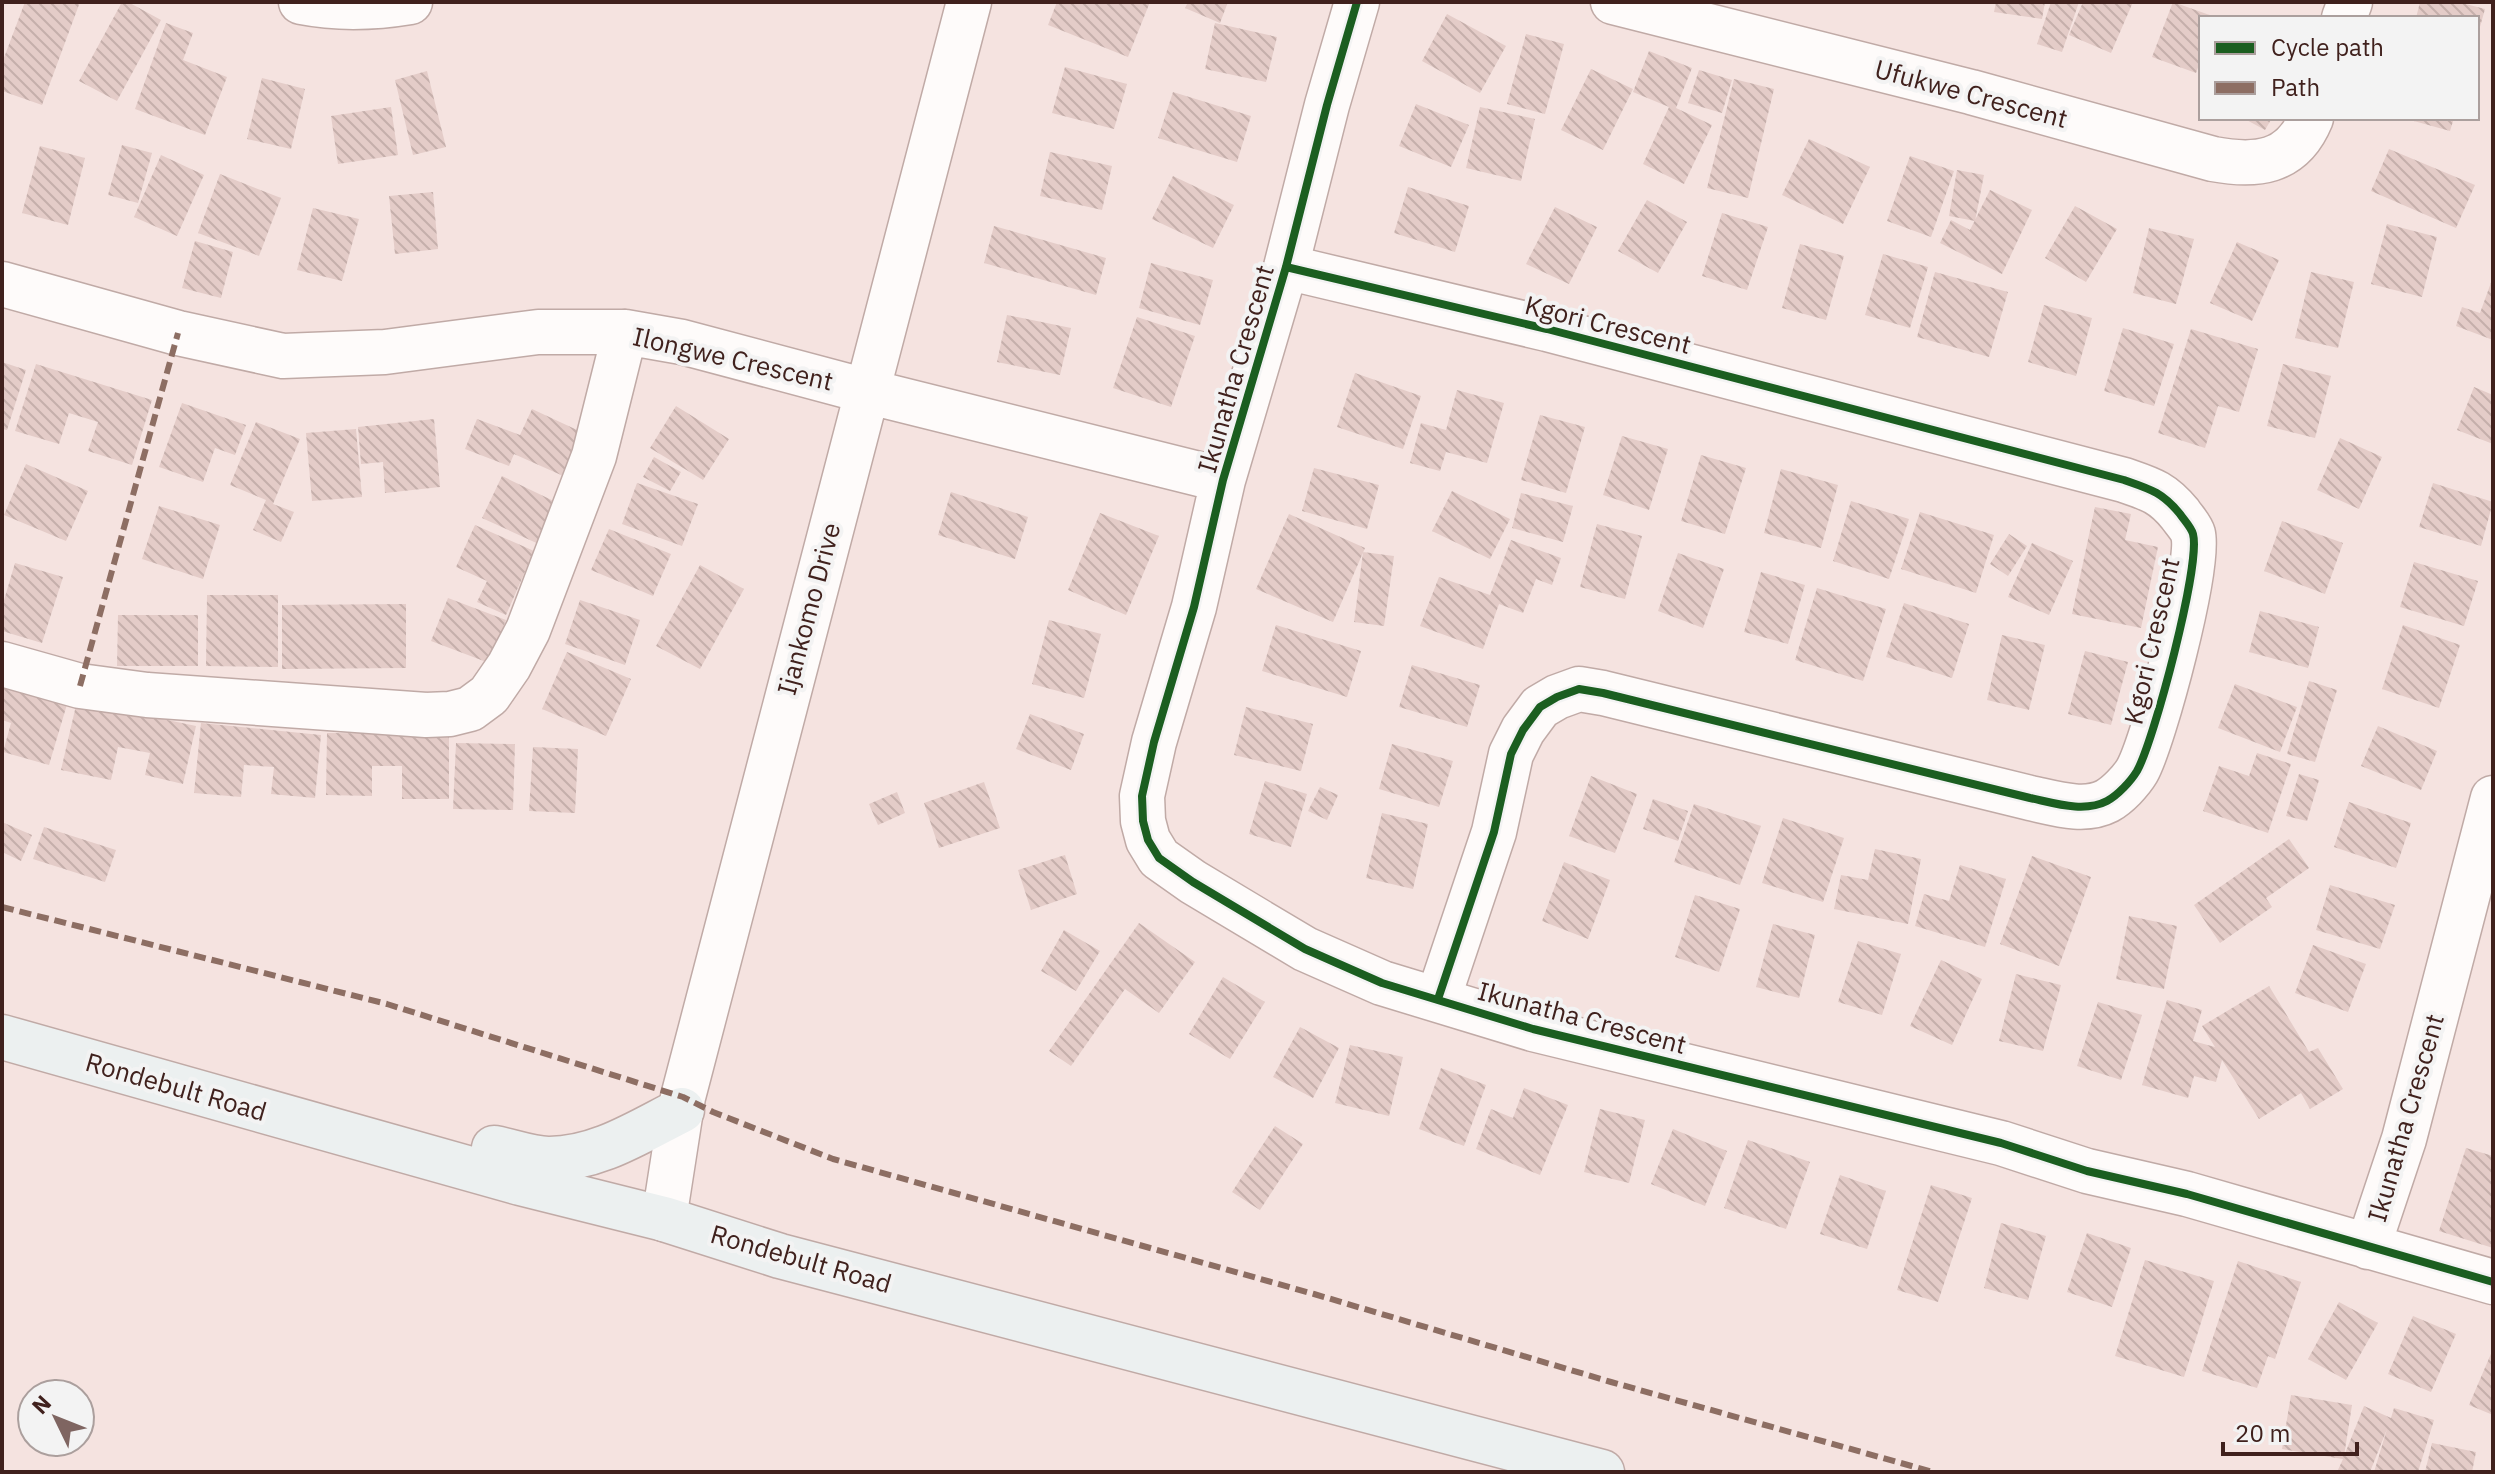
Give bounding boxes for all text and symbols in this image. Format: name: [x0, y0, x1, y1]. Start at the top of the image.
legend: [2199, 16, 2479, 120]
text: Cycle path: [2271, 31, 2384, 63]
street label: Ufukwe Crescent: [1871, 51, 2071, 135]
text: Path: [2271, 71, 2320, 103]
street label: Ikunatha Crescent: [1189, 261, 1281, 477]
street label: Kgori Crescent: [1522, 287, 1695, 361]
street label: Ilongwe Crescent: [630, 318, 837, 398]
street label: Ijankomo Drive: [769, 519, 847, 699]
street label: Kgori Crescent: [2115, 554, 2187, 727]
street label: Ikunatha Crescent: [1474, 973, 1690, 1061]
street label: Ikunatha Crescent: [2359, 1010, 2451, 1226]
street label: Rondebult Road: [82, 1044, 271, 1128]
street label: Rondebult Road: [707, 1216, 896, 1300]
north arrow: [16, 1378, 96, 1458]
text: N: [25, 1388, 57, 1420]
scale bar: [2223, 1406, 2357, 1456]
text: 20 m: [2235, 1417, 2290, 1449]

